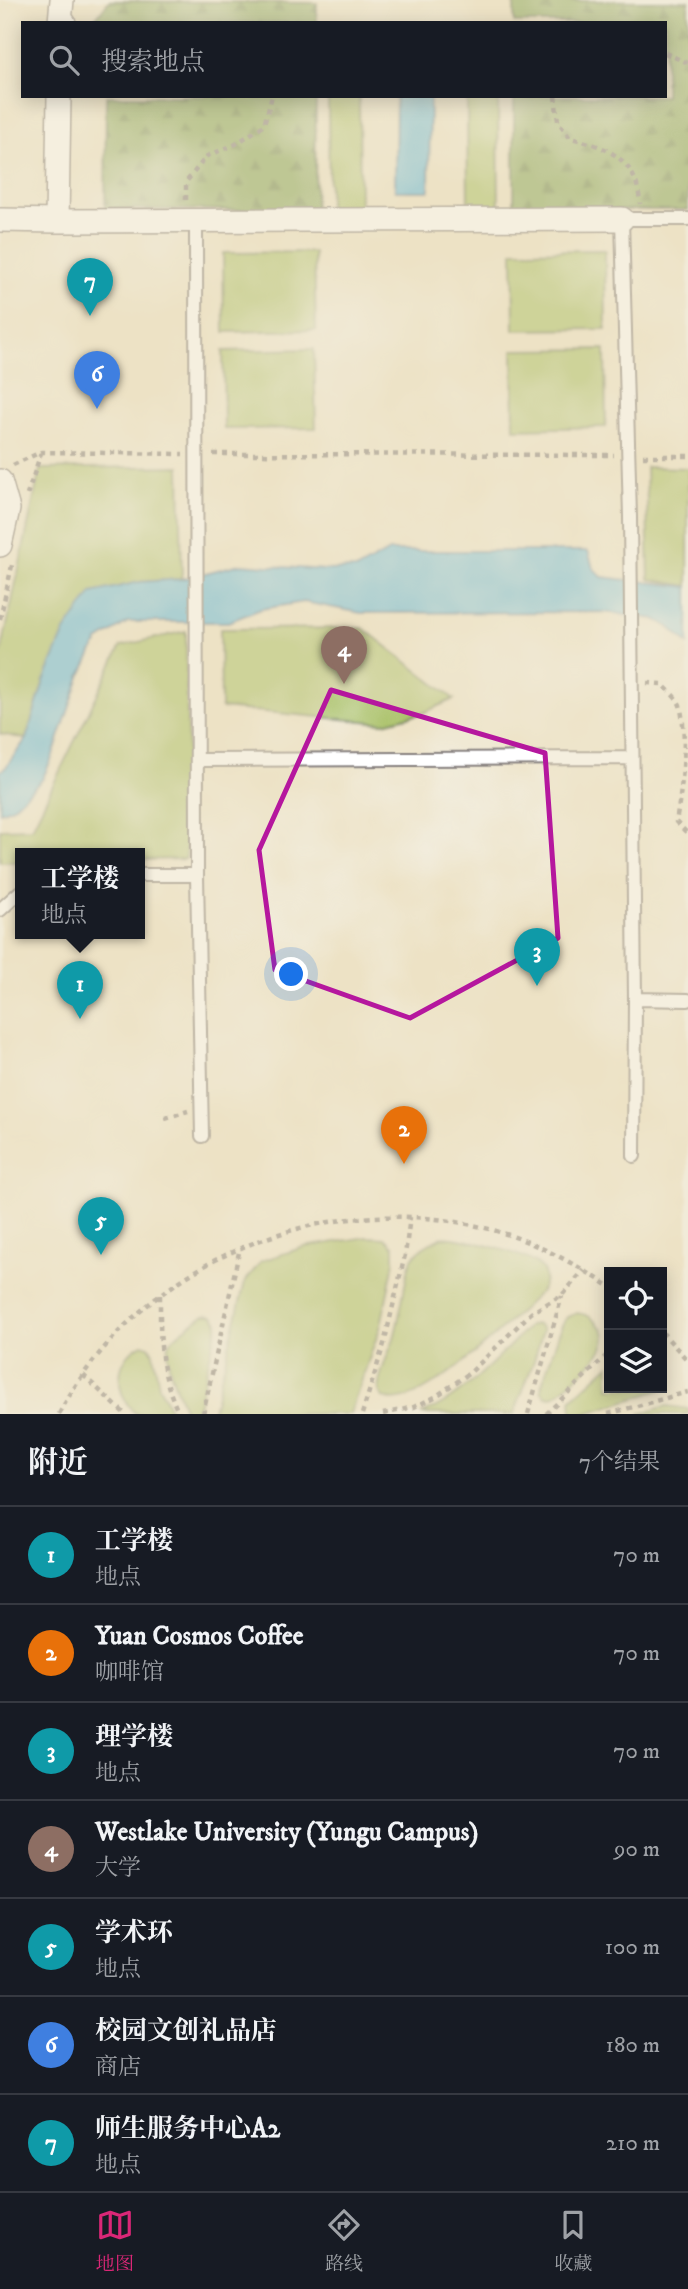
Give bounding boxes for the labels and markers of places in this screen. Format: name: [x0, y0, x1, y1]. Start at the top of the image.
pin: 7: [67, 258, 113, 316]
pin: 6: [74, 351, 120, 409]
pin: 4: [321, 626, 367, 684]
pin: 3: [514, 928, 560, 986]
pin: 1: [57, 961, 103, 1019]
pin: 2: [381, 1106, 427, 1164]
pin: 5: [78, 1197, 124, 1255]

